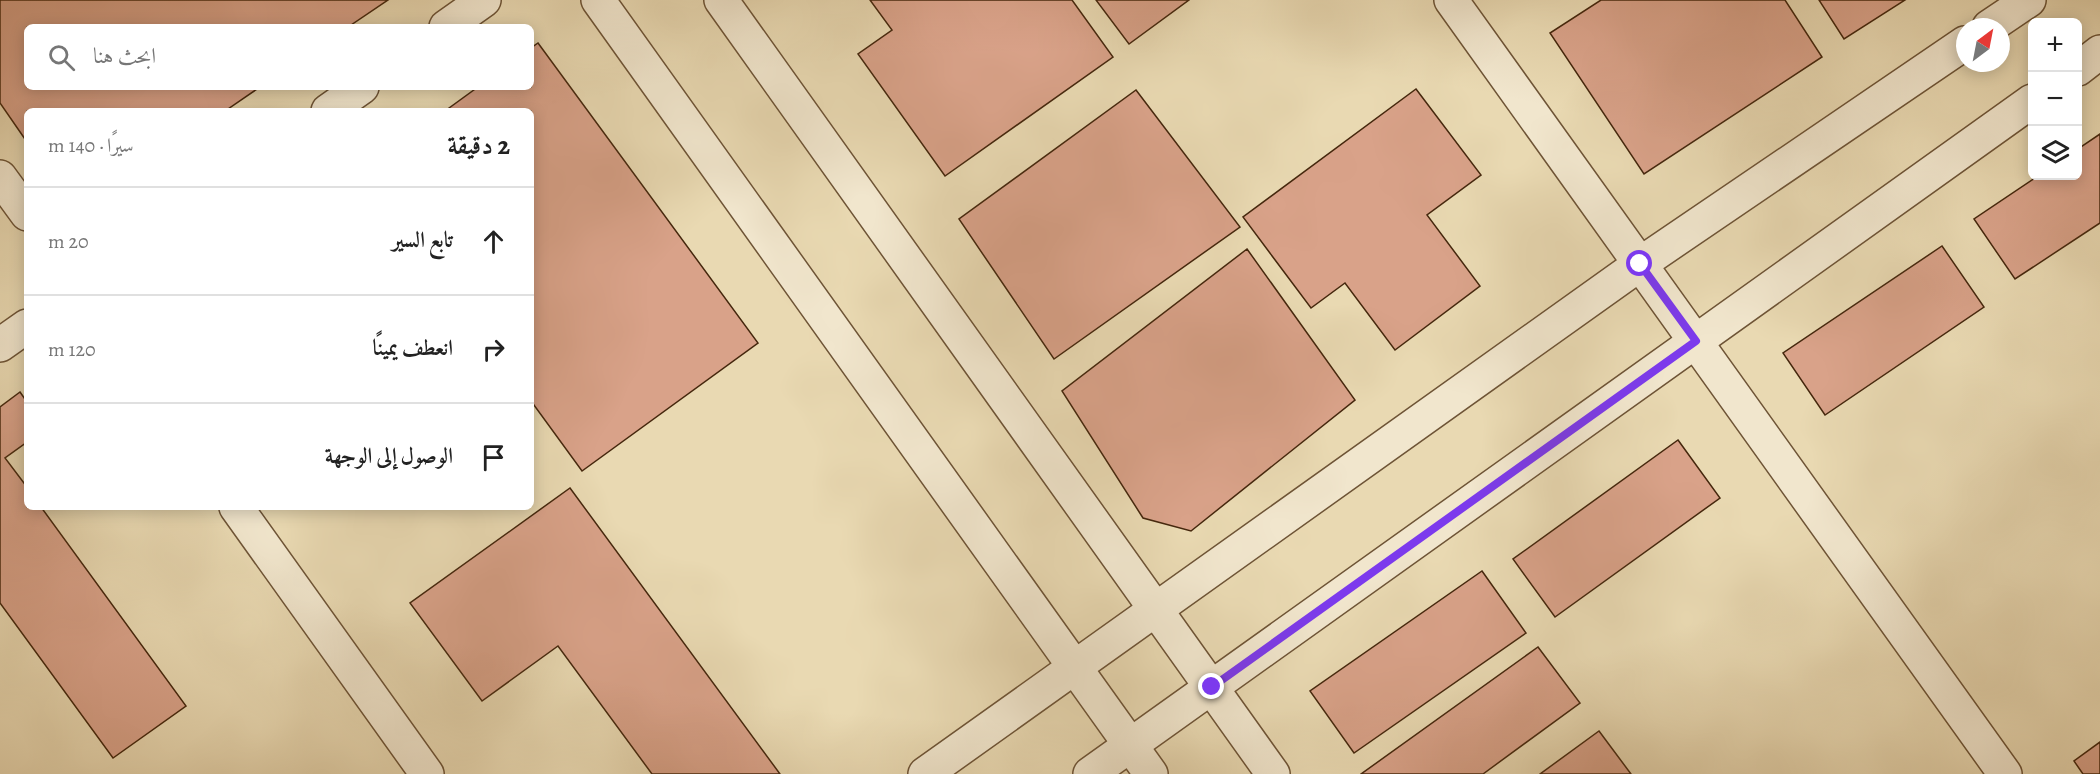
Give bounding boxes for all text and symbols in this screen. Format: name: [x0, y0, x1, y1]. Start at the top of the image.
north arrow: [1956, 18, 2010, 72]
map controls: [2028, 18, 2082, 180]
button: +: [2028, 18, 2082, 72]
search box: [24, 24, 534, 90]
icon: search: [45, 41, 78, 74]
text: ابحث هنا: [93, 41, 156, 71]
button: −: [2028, 72, 2082, 126]
button: layers: [2028, 126, 2082, 180]
text: 2 دقيقة: [448, 128, 510, 163]
text: سيرًا · 140 m: [48, 132, 134, 159]
text: تابع السير: [392, 225, 453, 255]
icon: ahead: [477, 225, 510, 258]
text: 20 m: [48, 228, 89, 255]
route start: [1626, 250, 1652, 276]
text: انعطف يمينًا: [373, 333, 453, 363]
icon: right: [477, 333, 510, 366]
text: 120 m: [48, 336, 96, 363]
text: الوصول إلى الوجهة: [325, 441, 453, 471]
icon: arrive: [477, 441, 510, 474]
route end: [1198, 673, 1224, 699]

